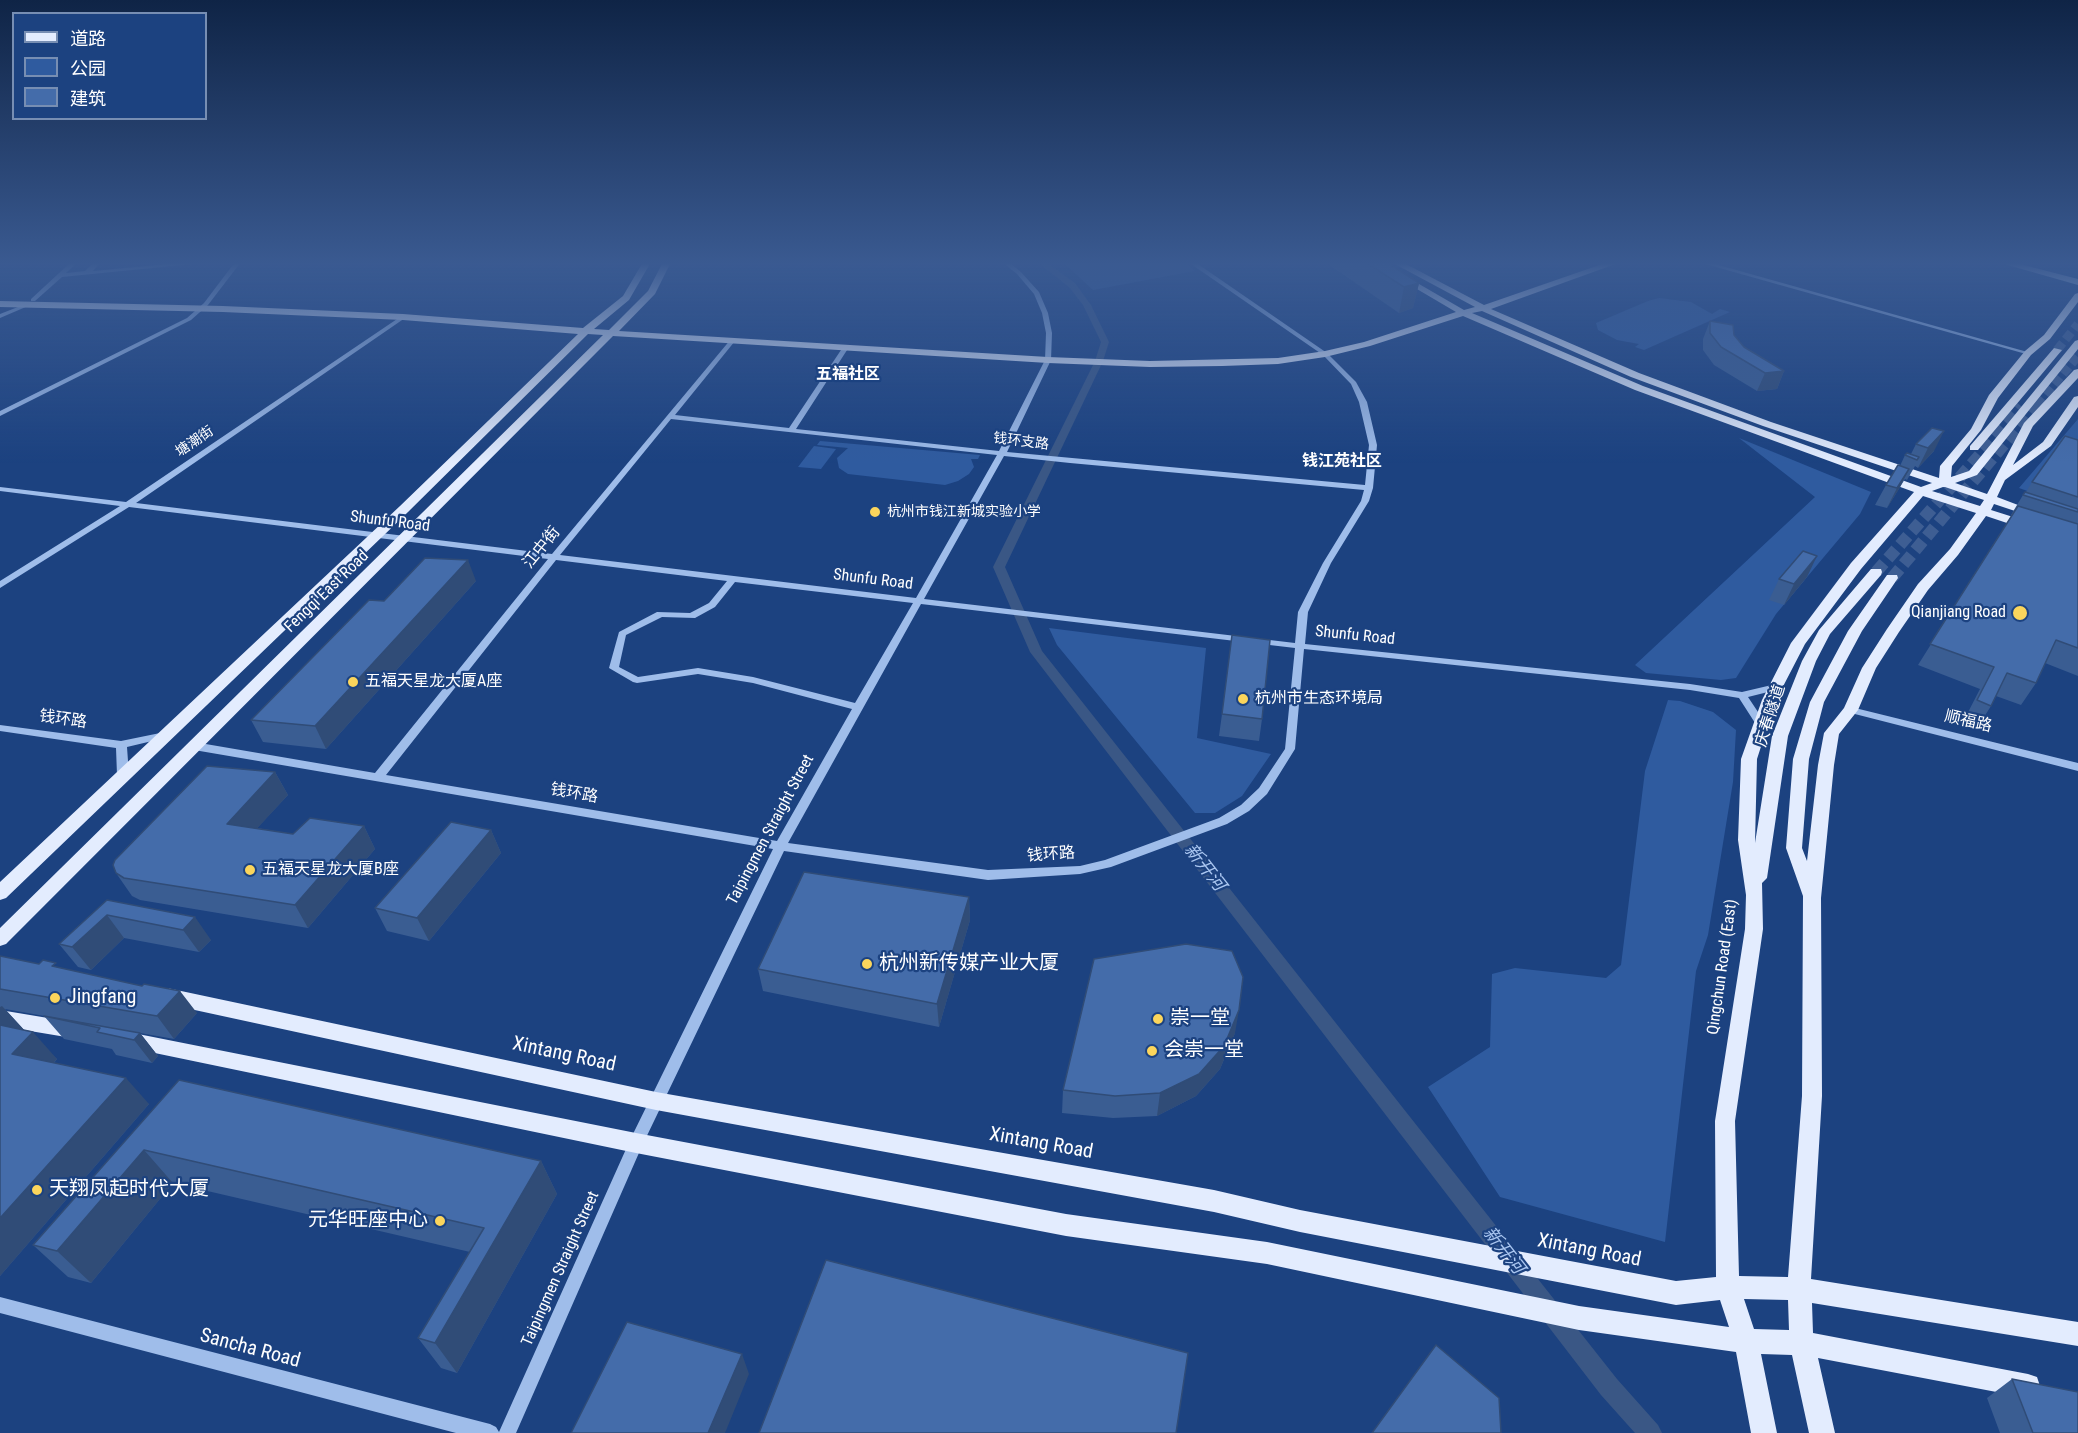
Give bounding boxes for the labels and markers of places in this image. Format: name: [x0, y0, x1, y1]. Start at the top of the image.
place label: 杭州市钱江新城实验小学: [887, 504, 1041, 520]
marker: 杭州市钱江新城实验小学: [868, 505, 882, 519]
place label: Qianjiang Road: [1911, 603, 2006, 623]
marker: Qianjiang Road: [2011, 604, 2029, 622]
place label: 五福天星龙大厦A座: [365, 672, 502, 692]
marker: 五福天星龙大厦A座: [346, 675, 360, 689]
place label: 杭州市生态环境局: [1255, 689, 1383, 709]
marker: 杭州市生态环境局: [1236, 692, 1250, 706]
place label: 五福天星龙大厦B座: [262, 860, 399, 880]
marker: 五福天星龙大厦B座: [243, 863, 257, 877]
place label: 杭州新传媒产业大厦: [879, 952, 1059, 976]
marker: 杭州新传媒产业大厦: [860, 957, 874, 971]
place label: Jingfang: [67, 986, 136, 1010]
marker: Jingfang: [48, 991, 62, 1005]
place label: 崇一堂: [1170, 1007, 1230, 1031]
marker: 崇一堂: [1151, 1012, 1165, 1026]
place label: 会崇一堂: [1164, 1039, 1244, 1063]
marker: 会崇一堂: [1145, 1044, 1159, 1058]
place label: 天翔凤起时代大厦: [49, 1178, 209, 1202]
marker: 天翔凤起时代大厦: [30, 1183, 44, 1197]
place label: 元华旺座中心: [308, 1209, 428, 1233]
marker: 元华旺座中心: [433, 1214, 447, 1228]

